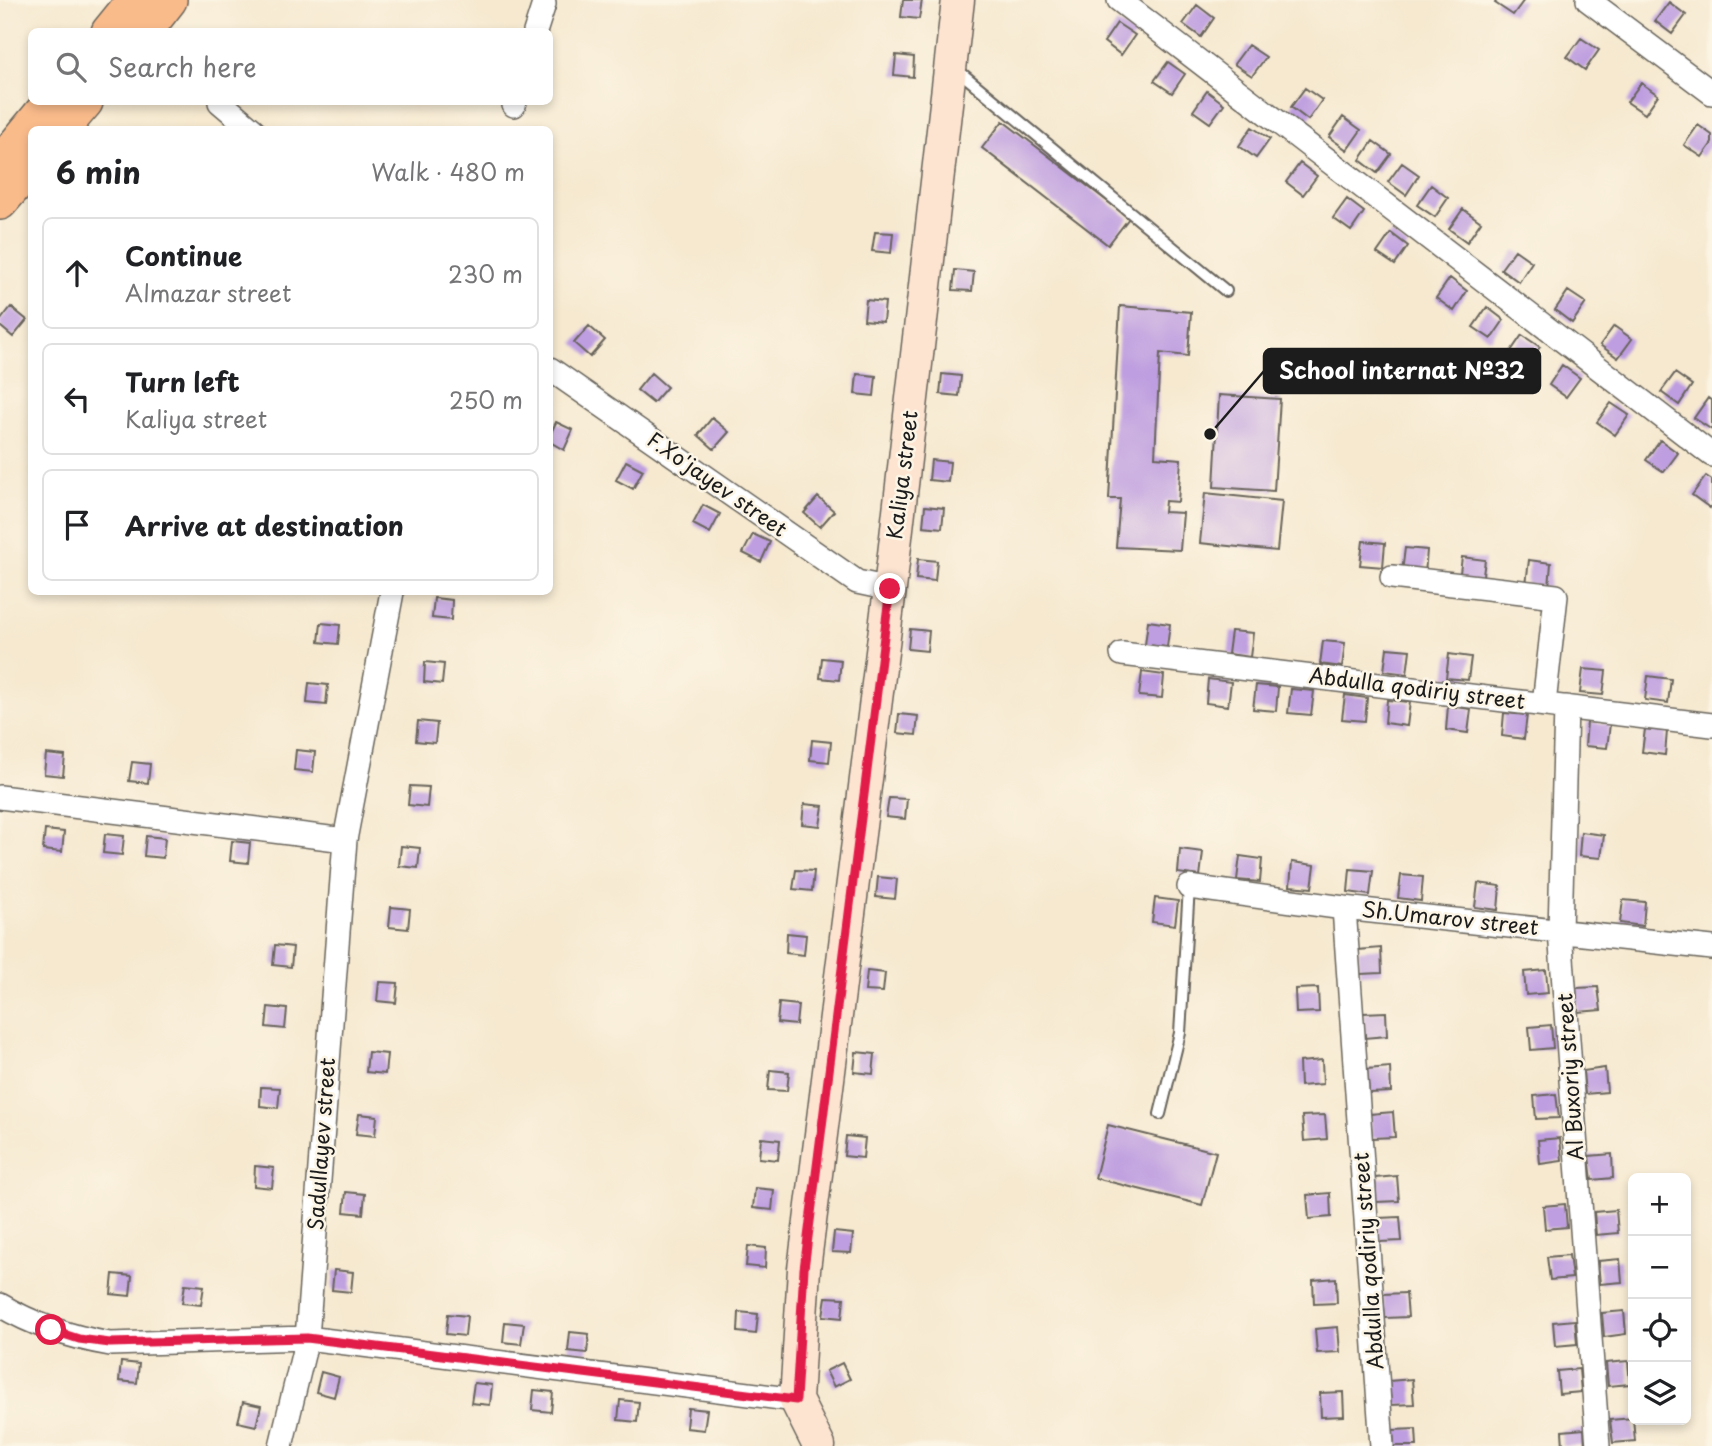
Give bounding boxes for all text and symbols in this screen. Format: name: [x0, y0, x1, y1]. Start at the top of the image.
search box: [28, 28, 553, 105]
text: Search here: [108, 47, 257, 86]
icon: search: [52, 48, 90, 86]
text: 6 min: [56, 149, 141, 194]
text: Walk · 480 m: [371, 154, 525, 189]
text: Continue: [125, 236, 242, 275]
icon: ahead: [58, 254, 96, 292]
text: 230 m: [448, 256, 523, 291]
text: Almazar street: [125, 275, 291, 310]
callout: School internat №32: [1264, 349, 1540, 393]
text: School internat №32: [1279, 352, 1525, 387]
text: Turn left: [125, 362, 240, 401]
icon: left: [58, 380, 96, 418]
text: 250 m: [449, 382, 523, 417]
text: Kaliya street: [125, 401, 267, 436]
street label: Kaliya street: [877, 408, 925, 541]
street label: F.Хo'jayev street: [642, 423, 795, 544]
icon: arrive: [58, 506, 96, 544]
text: Arrive at destination: [125, 506, 404, 545]
route end: [874, 573, 905, 604]
street label: Abdulla qodiriy street: [1307, 658, 1527, 716]
street label: Sh.Umarov street: [1360, 892, 1540, 942]
street label: Al Buxoriy street: [1547, 992, 1591, 1162]
street label: Sadullayev street: [298, 1056, 342, 1231]
street label: Abdulla qodiriy street: [1343, 1152, 1391, 1371]
map controls: [1628, 1173, 1691, 1425]
button: +: [1628, 1173, 1691, 1236]
button: −: [1628, 1236, 1691, 1299]
button: locate: [1628, 1299, 1691, 1362]
route start: [35, 1314, 66, 1345]
button: layers: [1628, 1362, 1691, 1425]

